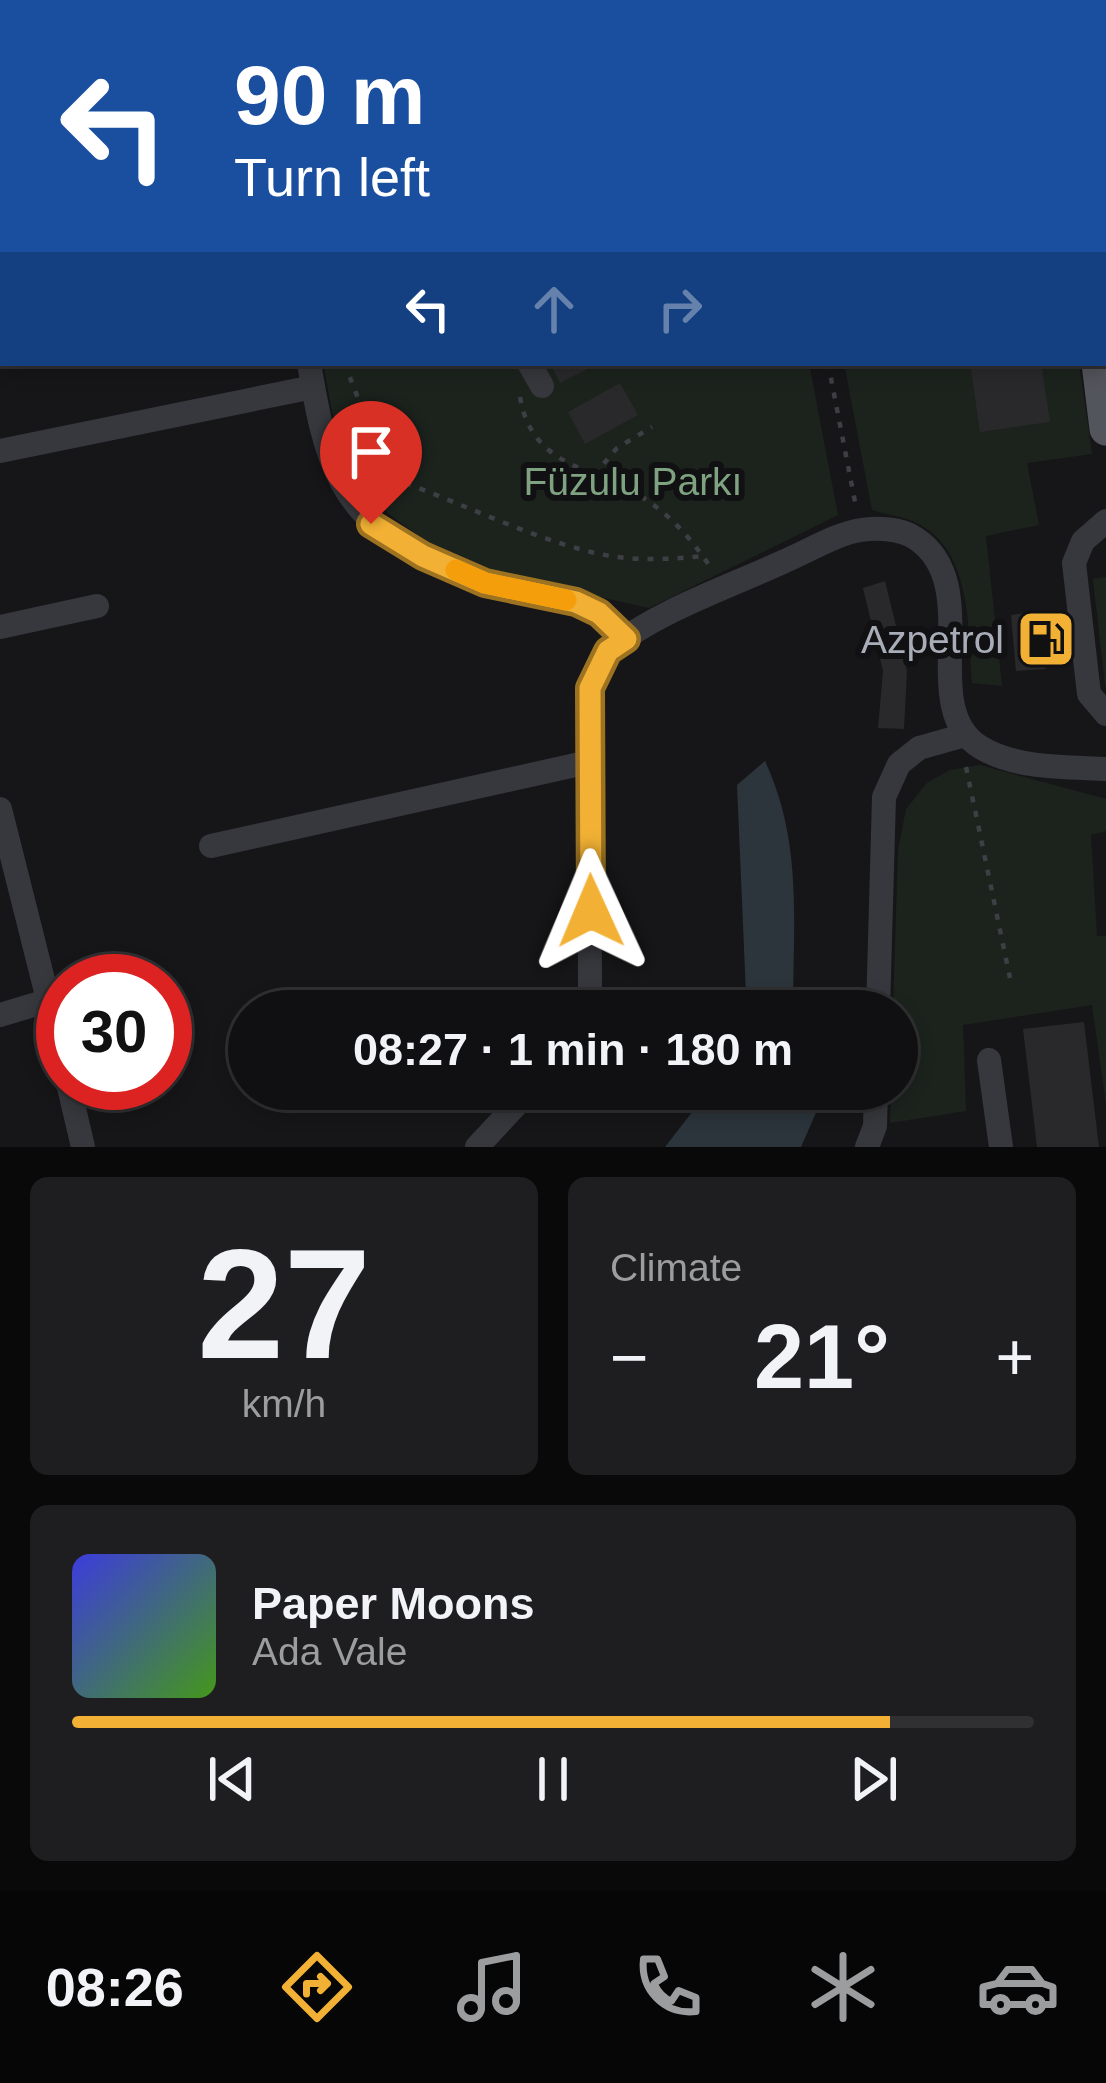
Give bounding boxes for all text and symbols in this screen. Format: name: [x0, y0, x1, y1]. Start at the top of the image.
icon: left: [36, 48, 192, 204]
text: 90 m: [234, 48, 425, 142]
text: Turn left: [234, 147, 430, 207]
icon: left: [395, 276, 461, 342]
icon: ahead: [521, 276, 587, 342]
icon: right: [647, 276, 713, 342]
pin: [320, 401, 422, 524]
icon: arrive: [338, 419, 404, 485]
park label: Füzulu Parkı: [524, 460, 742, 503]
fuel station icon: Azpetrol: [1015, 608, 1077, 670]
place label: Azpetrol: [861, 618, 1004, 661]
position arrow: [528, 848, 654, 974]
speed limit sign: 30: [36, 954, 192, 1110]
text: 08:27 · 1 min · 180 m: [353, 1024, 793, 1075]
text: 27: [197, 1217, 371, 1391]
text: Climate: [610, 1246, 742, 1289]
text: 21°: [754, 1307, 890, 1407]
text: −: [610, 1320, 649, 1394]
text: +: [995, 1320, 1034, 1394]
text: km/h: [242, 1382, 326, 1425]
text: Paper Moons: [252, 1578, 535, 1629]
text: Ada Vale: [252, 1630, 407, 1673]
icon: previous: [199, 1746, 265, 1812]
icon: pause: [520, 1746, 586, 1812]
icon: next: [841, 1746, 907, 1812]
icon: directions: [275, 1945, 359, 2029]
icon: music: [450, 1945, 534, 2029]
icon: phone: [626, 1945, 710, 2029]
icon: climate: [801, 1945, 885, 2029]
icon: car: [976, 1945, 1060, 2029]
text: 08:26: [46, 1957, 184, 2017]

